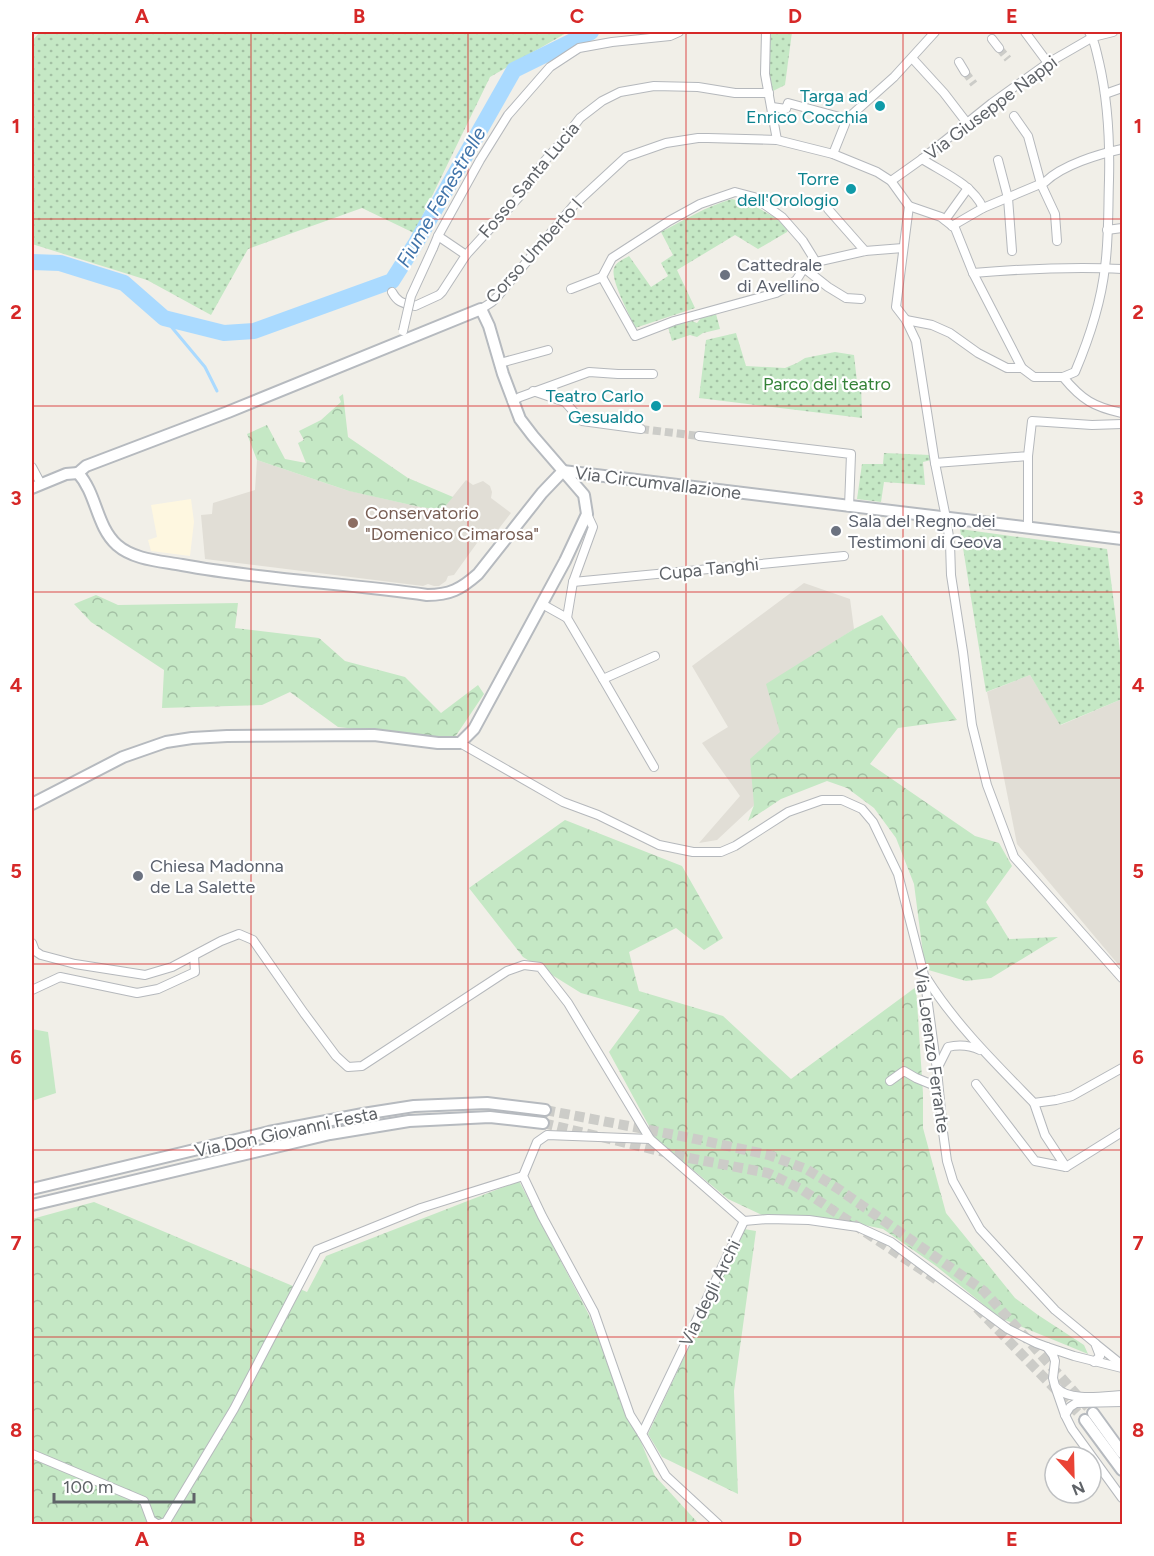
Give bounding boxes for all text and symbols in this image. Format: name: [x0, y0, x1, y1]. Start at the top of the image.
text: A: [135, 4, 150, 28]
text: B: [353, 4, 365, 28]
text: C: [570, 4, 584, 28]
text: D: [788, 4, 802, 28]
text: E: [1006, 4, 1018, 28]
street label: Via Giuseppe Nappi: [920, 51, 1062, 165]
place label: Targa ad Enrico Cocchia: [746, 85, 868, 128]
marker: Targa ad Enrico Cocchia: [873, 99, 887, 113]
text: 1: [12, 114, 20, 138]
text: 1: [1134, 114, 1142, 138]
street label: Fosso Santa Lucia: [474, 117, 584, 243]
water label: Fiume Fenestrelle: [391, 123, 491, 271]
place label: Torre dell'Orologio: [737, 168, 839, 211]
marker: Torre dell'Orologio: [844, 182, 858, 196]
street label: Corso Umberto I: [481, 194, 587, 308]
place label: Cattedrale di Avellino: [737, 254, 822, 297]
marker: Cattedrale di Avellino: [718, 268, 732, 282]
text: 2: [10, 300, 22, 324]
text: 2: [1132, 300, 1144, 324]
park label: Parco del teatro: [763, 373, 891, 395]
place label: Teatro Carlo Gesualdo: [546, 385, 644, 428]
marker: Teatro Carlo Gesualdo: [649, 399, 663, 413]
street label: Via Circumvallazione: [574, 462, 743, 504]
text: 3: [10, 486, 22, 510]
text: 3: [1132, 486, 1144, 510]
place label: Conservatorio "Domenico Cimarosa": [365, 502, 539, 545]
place label: Sala del Regno dei Testimoni di Geova: [848, 510, 1002, 553]
marker: Conservatorio "Domenico Cimarosa": [346, 516, 360, 530]
marker: Sala del Regno dei Testimoni di Geova: [829, 524, 843, 538]
street label: Cupa Tanghi: [658, 553, 760, 585]
text: 4: [10, 673, 23, 697]
text: 4: [1132, 673, 1145, 697]
place label: Chiesa Madonna de La Salette: [150, 855, 284, 898]
text: 5: [10, 859, 22, 883]
text: 5: [1132, 859, 1144, 883]
marker: Chiesa Madonna de La Salette: [131, 869, 145, 883]
street label: Via Lorenzo Ferrante: [909, 966, 955, 1134]
text: 6: [10, 1045, 22, 1069]
text: 6: [1132, 1045, 1144, 1069]
street label: Via Don Giovanni Festa: [192, 1102, 380, 1162]
text: 7: [10, 1231, 22, 1255]
text: 7: [1132, 1231, 1144, 1255]
street label: Via degli Archi: [675, 1236, 745, 1350]
text: 8: [10, 1418, 22, 1442]
text: 8: [1132, 1418, 1144, 1442]
north arrow: [1043, 1445, 1103, 1505]
scale bar: [54, 1466, 194, 1504]
text: 100 m: [63, 1476, 113, 1498]
text: N: [1069, 1477, 1088, 1500]
text: A: [135, 1527, 150, 1551]
text: B: [353, 1527, 365, 1551]
text: C: [570, 1527, 584, 1551]
text: D: [788, 1527, 802, 1551]
text: E: [1006, 1527, 1018, 1551]

